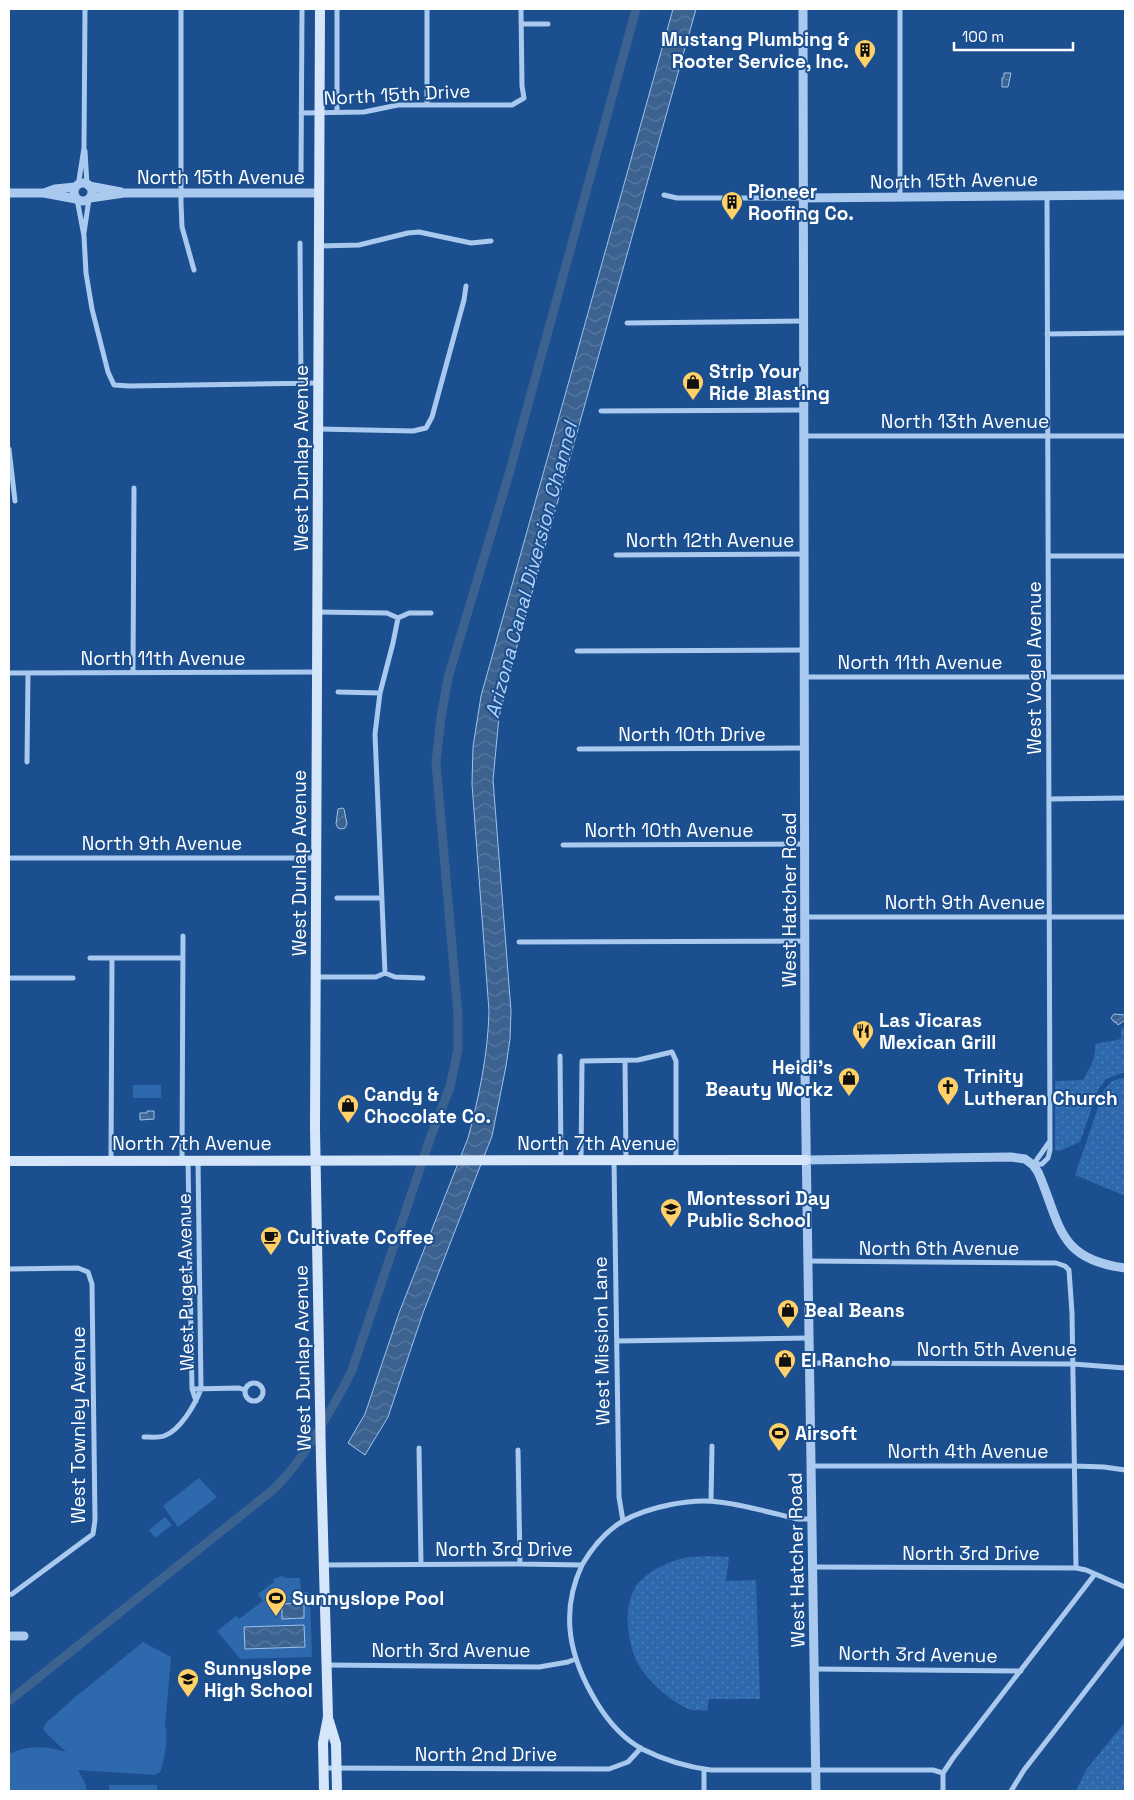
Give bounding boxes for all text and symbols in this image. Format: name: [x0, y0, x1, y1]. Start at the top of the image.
scale bar: [954, 20, 1073, 52]
place label: Mustang Plumbing & Rooter Service, Inc.: [661, 27, 849, 74]
text: 100 m: [962, 27, 1004, 46]
building icon: Mustang Plumbing & Rooter Service, Inc.: [853, 38, 877, 69]
street label: North 15th Drive: [323, 78, 471, 111]
street label: North 15th Avenue: [137, 165, 305, 190]
street label: North 15th Avenue: [870, 167, 1038, 194]
place label: Pioneer Roofing Co.: [748, 179, 854, 226]
building icon: Pioneer Roofing Co.: [720, 190, 744, 221]
place label: Strip Your Ride Blasting: [709, 359, 830, 406]
street label: West Dunlap Avenue: [289, 365, 314, 551]
shop icon: Strip Your Ride Blasting: [681, 370, 705, 401]
street label: North 13th Avenue: [881, 409, 1049, 434]
water label: Arizona Canal Diversion Channel: [479, 417, 584, 721]
street label: North 12th Avenue: [626, 528, 794, 553]
street label: West Vogel Avenue: [1022, 581, 1047, 755]
street label: North 11th Avenue: [81, 646, 245, 671]
street label: North 11th Avenue: [838, 650, 1002, 675]
street label: North 10th Drive: [618, 722, 766, 747]
street label: West Dunlap Avenue: [287, 770, 312, 956]
street label: West Hatcher Road: [777, 812, 802, 988]
street label: North 10th Avenue: [584, 818, 754, 843]
street label: North 9th Avenue: [82, 831, 242, 856]
street label: North 9th Avenue: [885, 890, 1045, 915]
place label: Las Jicaras Mexican Grill: [879, 1008, 996, 1055]
restaurant icon: Las Jicaras Mexican Grill: [851, 1019, 875, 1050]
place label: Heidi's Beauty Workz: [705, 1055, 833, 1102]
place label: Trinity Lutheran Church: [964, 1064, 1118, 1111]
shop icon: Heidi's Beauty Workz: [837, 1066, 861, 1097]
church icon: Trinity Lutheran Church: [936, 1075, 960, 1106]
place label: Candy & Chocolate Co.: [364, 1082, 491, 1129]
shop icon: Candy & Chocolate Co.: [336, 1093, 360, 1124]
street label: North 7th Avenue: [112, 1131, 272, 1156]
street label: North 7th Avenue: [517, 1131, 677, 1156]
place label: Montessori Day Public School: [687, 1186, 830, 1233]
street label: West Puget Avenue: [171, 1193, 200, 1371]
school or university icon: Montessori Day Public School: [659, 1197, 683, 1228]
cafe icon: Cultivate Coffee: [259, 1225, 283, 1256]
place label: Cultivate Coffee: [287, 1225, 434, 1250]
street label: North 6th Avenue: [859, 1236, 1019, 1261]
street label: West Mission Lane: [588, 1256, 615, 1426]
street label: West Dunlap Avenue: [288, 1265, 317, 1451]
shop icon: Beal Beans: [776, 1298, 800, 1329]
place label: Beal Beans: [804, 1298, 905, 1323]
street label: West Townley Avenue: [66, 1326, 91, 1524]
street label: North 5th Avenue: [917, 1337, 1077, 1362]
shop icon: El Rancho: [773, 1348, 797, 1379]
place label: El Rancho: [801, 1348, 891, 1373]
sports icon: Airsoft: [767, 1421, 791, 1452]
place label: Airsoft: [795, 1421, 857, 1446]
street label: North 4th Avenue: [888, 1439, 1048, 1464]
street label: West Hatcher Road: [782, 1472, 811, 1648]
street label: North 3rd Drive: [435, 1537, 573, 1562]
street label: North 3rd Drive: [902, 1541, 1040, 1566]
sports icon: Sunnyslope Pool: [264, 1586, 288, 1617]
place label: Sunnyslope Pool: [292, 1586, 444, 1611]
street label: North 3rd Avenue: [371, 1638, 531, 1663]
street label: North 3rd Avenue: [838, 1641, 998, 1668]
place label: Sunnyslope High School: [204, 1656, 313, 1703]
school or university icon: Sunnyslope High School: [176, 1667, 200, 1698]
street label: North 2nd Drive: [415, 1742, 557, 1767]

